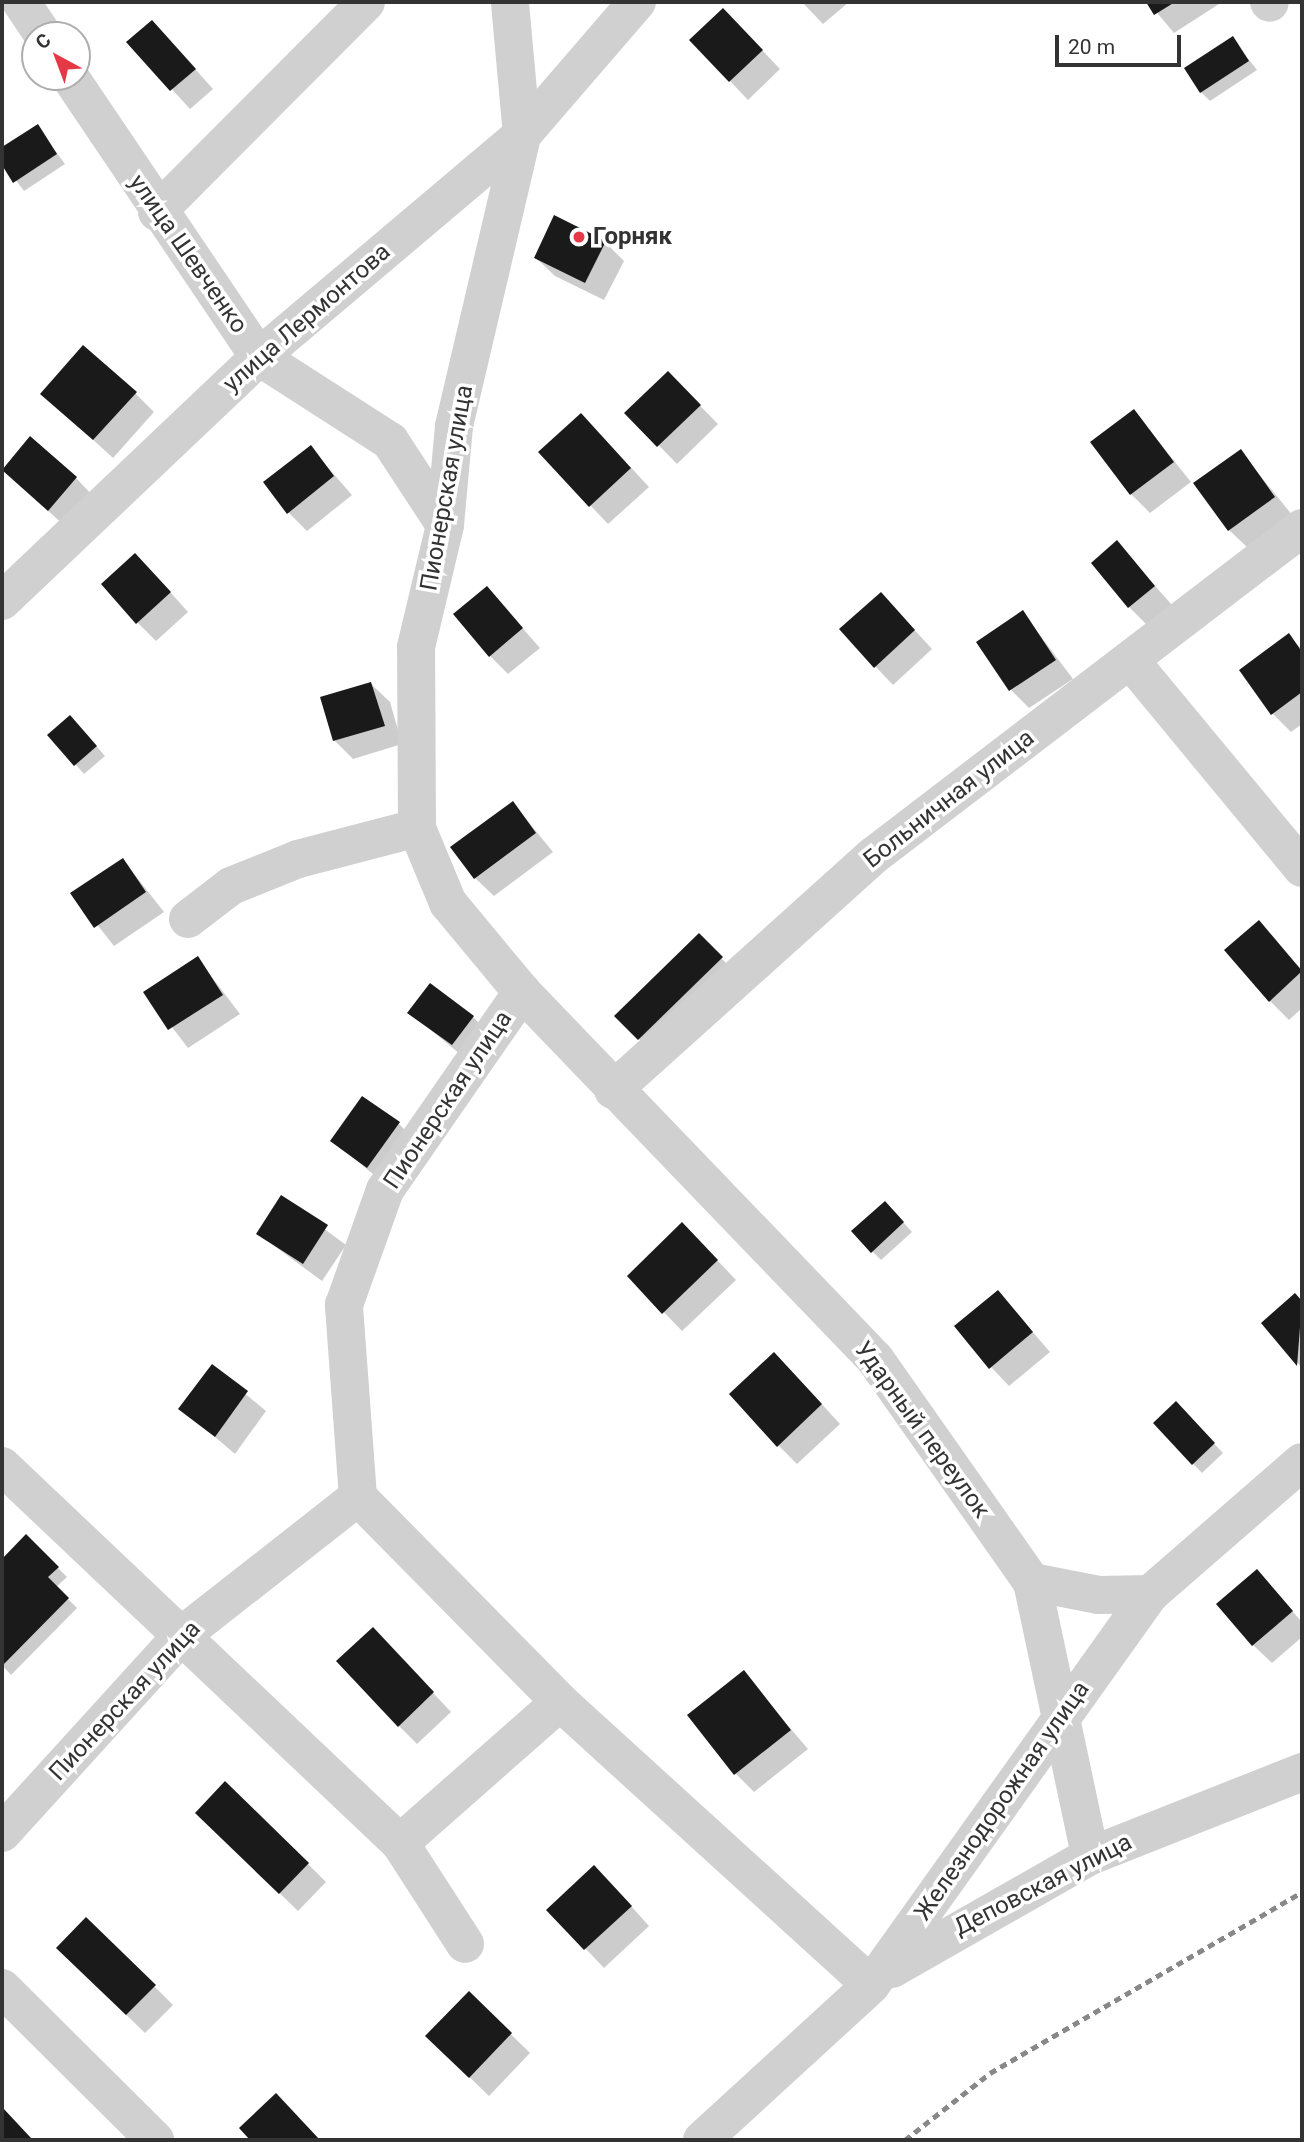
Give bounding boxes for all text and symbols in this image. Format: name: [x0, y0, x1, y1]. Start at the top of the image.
north arrow: [21, 21, 91, 91]
scale bar: [1059, 21, 1185, 65]
text: С: [31, 29, 55, 54]
text: 20 m: [1068, 35, 1115, 59]
street label: улица Шевченко: [123, 169, 253, 339]
place label: Горняк: [593, 223, 672, 251]
marker: Горняк: [571, 229, 587, 245]
street label: улица Лермонтова: [218, 238, 396, 398]
street label: Пионерская улица: [415, 383, 479, 593]
street label: Больничная улица: [858, 724, 1040, 874]
street label: Пионерская улица: [378, 1006, 518, 1194]
street label: Ударный переулок: [848, 1336, 996, 1524]
street label: Пионерская улица: [43, 1615, 207, 1787]
street label: Железнодорожная улица: [908, 1676, 1096, 1926]
street label: Деповская улица: [949, 1828, 1137, 1942]

